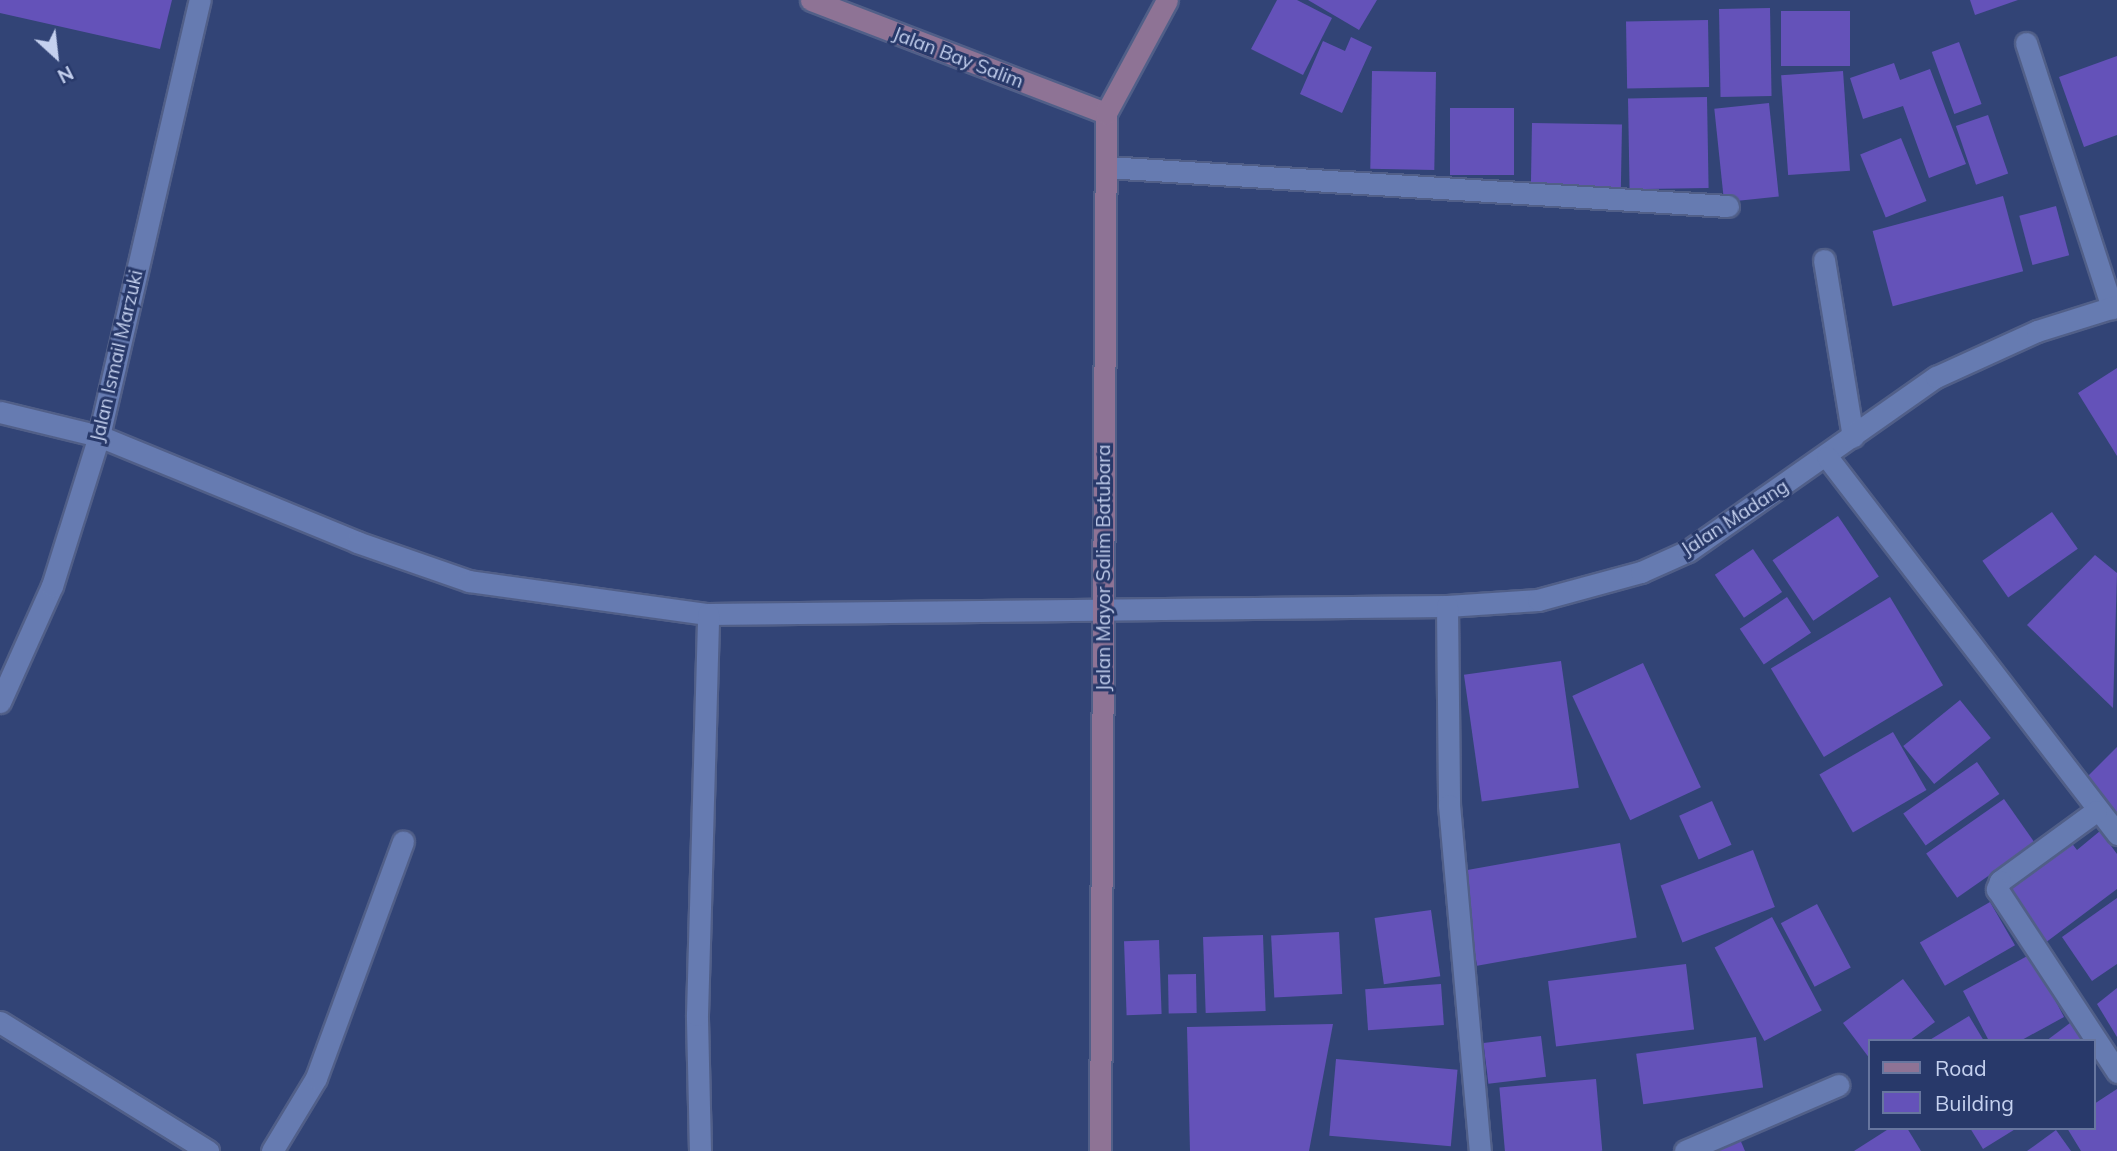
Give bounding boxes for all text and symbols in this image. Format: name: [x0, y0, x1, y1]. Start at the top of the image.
north arrow: [21, 21, 91, 91]
street label: Jalan Bay Salim: [890, 23, 1026, 93]
text: N: [54, 61, 77, 89]
street label: Jalan Ismail Marzuki: [86, 268, 148, 444]
street label: Jalan Mayor Salim Batubara: [1093, 445, 1115, 691]
street label: Jalan Madang: [1677, 475, 1793, 561]
legend: [1868, 1039, 2096, 1130]
text: Road: [1935, 1055, 1986, 1081]
text: Building: [1935, 1090, 2014, 1116]

